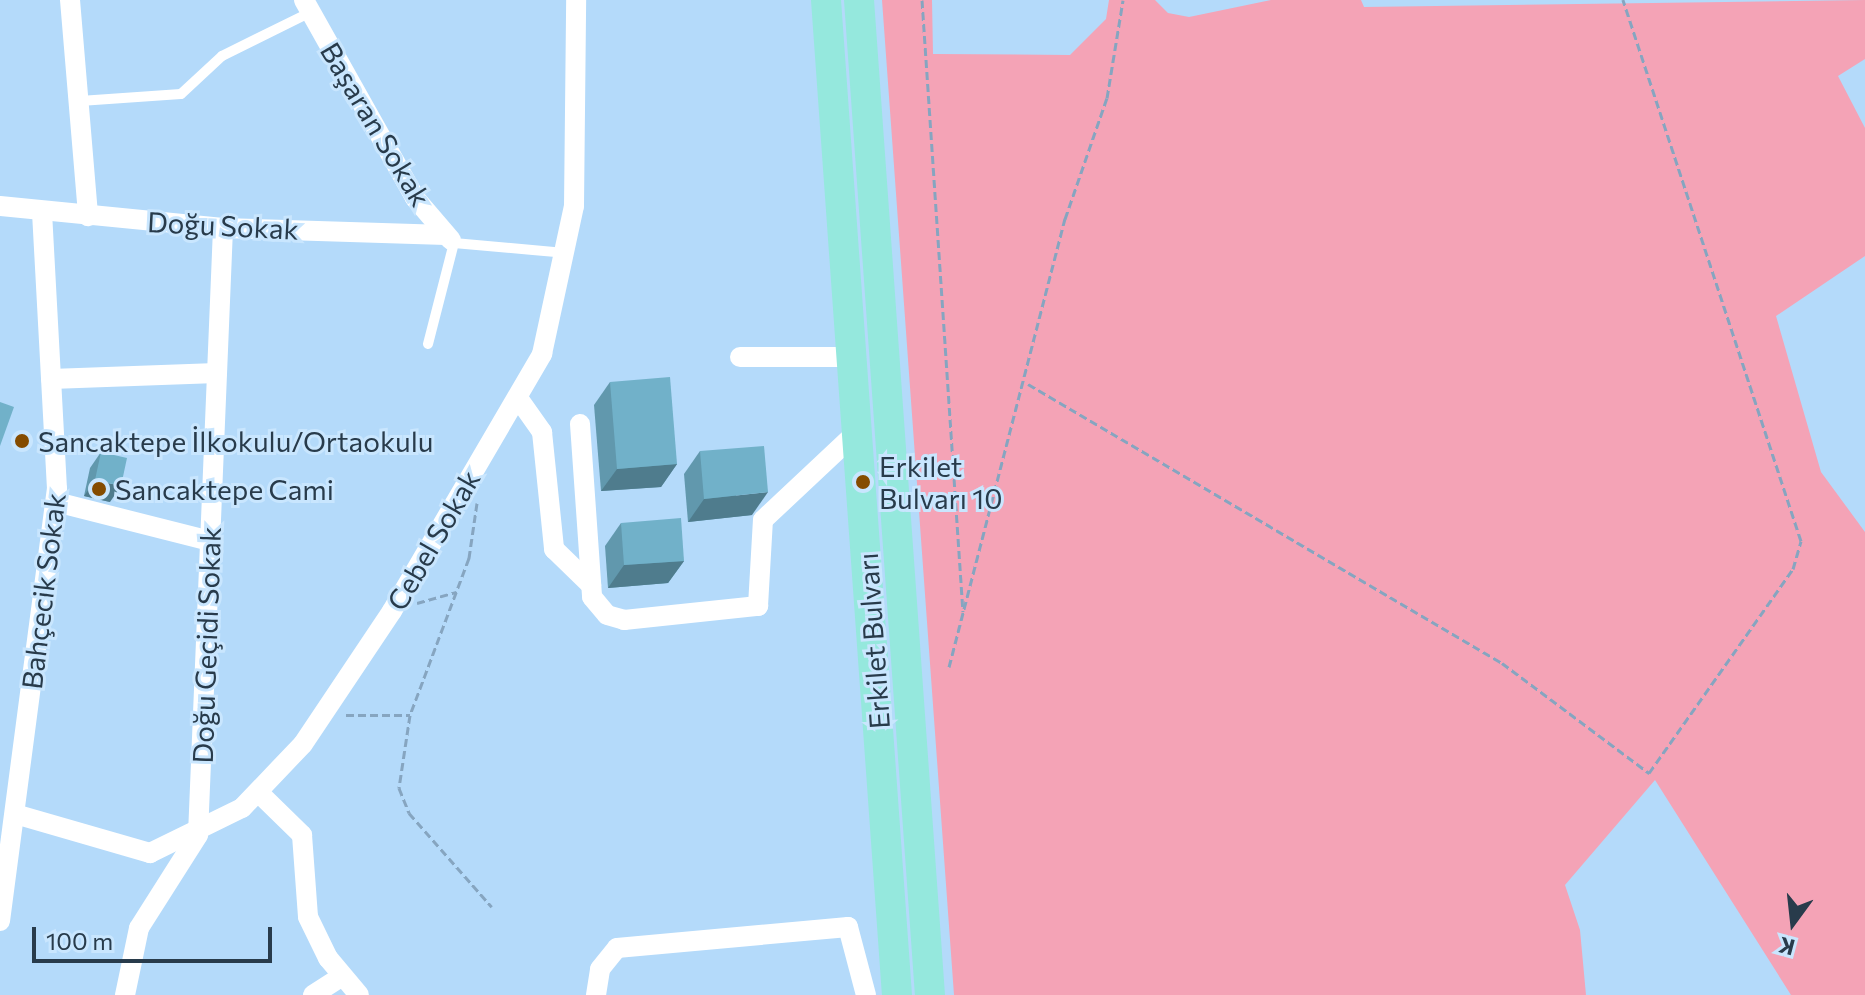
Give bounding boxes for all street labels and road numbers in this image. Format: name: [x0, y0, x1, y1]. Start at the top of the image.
street label: Başaran Sokak: [314, 36, 438, 212]
street label: Doğu Sokak: [146, 204, 300, 246]
street label: Cebel Sokak: [379, 464, 487, 616]
street label: Bahçecik Sokak: [14, 491, 72, 691]
street label: Doğu Geçidi Sokak: [185, 526, 227, 764]
street label: Erkilet Bulvarı: [850, 552, 896, 730]

